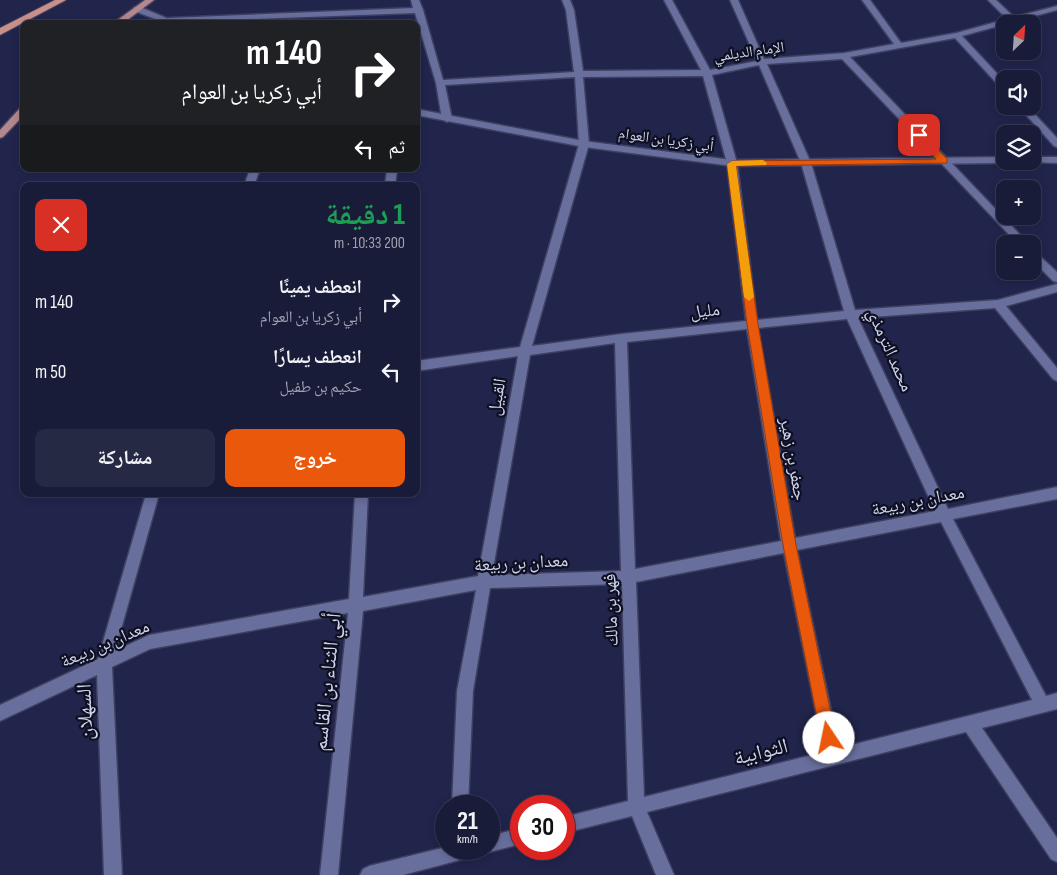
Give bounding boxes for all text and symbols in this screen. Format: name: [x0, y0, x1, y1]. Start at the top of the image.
north arrow: [996, 15, 1041, 60]
map controls: [996, 15, 1041, 280]
text: 140 m: [246, 32, 322, 75]
street label: الإمام الديلمي: [713, 38, 786, 68]
icon: right: [340, 40, 405, 105]
button: sound: [996, 70, 1041, 115]
text: أبي زكريا بن العوام: [181, 79, 322, 106]
pin: [898, 114, 940, 156]
icon: arrive: [905, 121, 933, 149]
street label: أبي زكريا بن العوام: [617, 124, 715, 158]
button: layers: [996, 125, 1041, 170]
icon: left: [350, 135, 378, 163]
text: ثم: [388, 136, 405, 159]
button: +: [996, 180, 1041, 225]
text: 1 دقيقة: [326, 197, 405, 233]
button: close: [35, 199, 87, 251]
text: 200 m · 10:33: [334, 234, 405, 253]
button: −: [996, 235, 1041, 280]
text: انعطف يمينًا: [278, 276, 362, 299]
icon: right: [377, 288, 405, 316]
text: 140 m: [35, 291, 73, 314]
street label: مليل: [689, 299, 721, 323]
street label: محمد الترمذي: [859, 305, 918, 396]
text: أبي زكريا بن العوام: [260, 308, 362, 327]
text: انعطف يسارًا: [273, 346, 362, 369]
icon: left: [377, 358, 405, 386]
text: 50 m: [35, 361, 66, 384]
street label: القبيل: [483, 377, 511, 417]
text: حكيم بن طفيل: [279, 378, 362, 397]
street label: جعفر بن زهير: [775, 415, 811, 502]
button: مشاركة: [35, 429, 215, 487]
button: خروج: [225, 429, 405, 487]
street label: معدان بن ربيعة: [870, 482, 966, 520]
street label: معدان بن ربيعة: [473, 550, 569, 576]
street label: فهر بن مالك: [599, 573, 623, 647]
street label: أبي الثناء بن القاسم: [307, 612, 350, 753]
street label: معدان بن ربيعة: [58, 616, 152, 672]
street label: السهلان: [72, 683, 98, 741]
position arrow: [802, 711, 854, 763]
street label: الثوابية: [731, 733, 791, 771]
speed limit sign: 30: [510, 795, 575, 860]
text: 21: [457, 806, 478, 837]
text: km/h: [457, 832, 478, 847]

